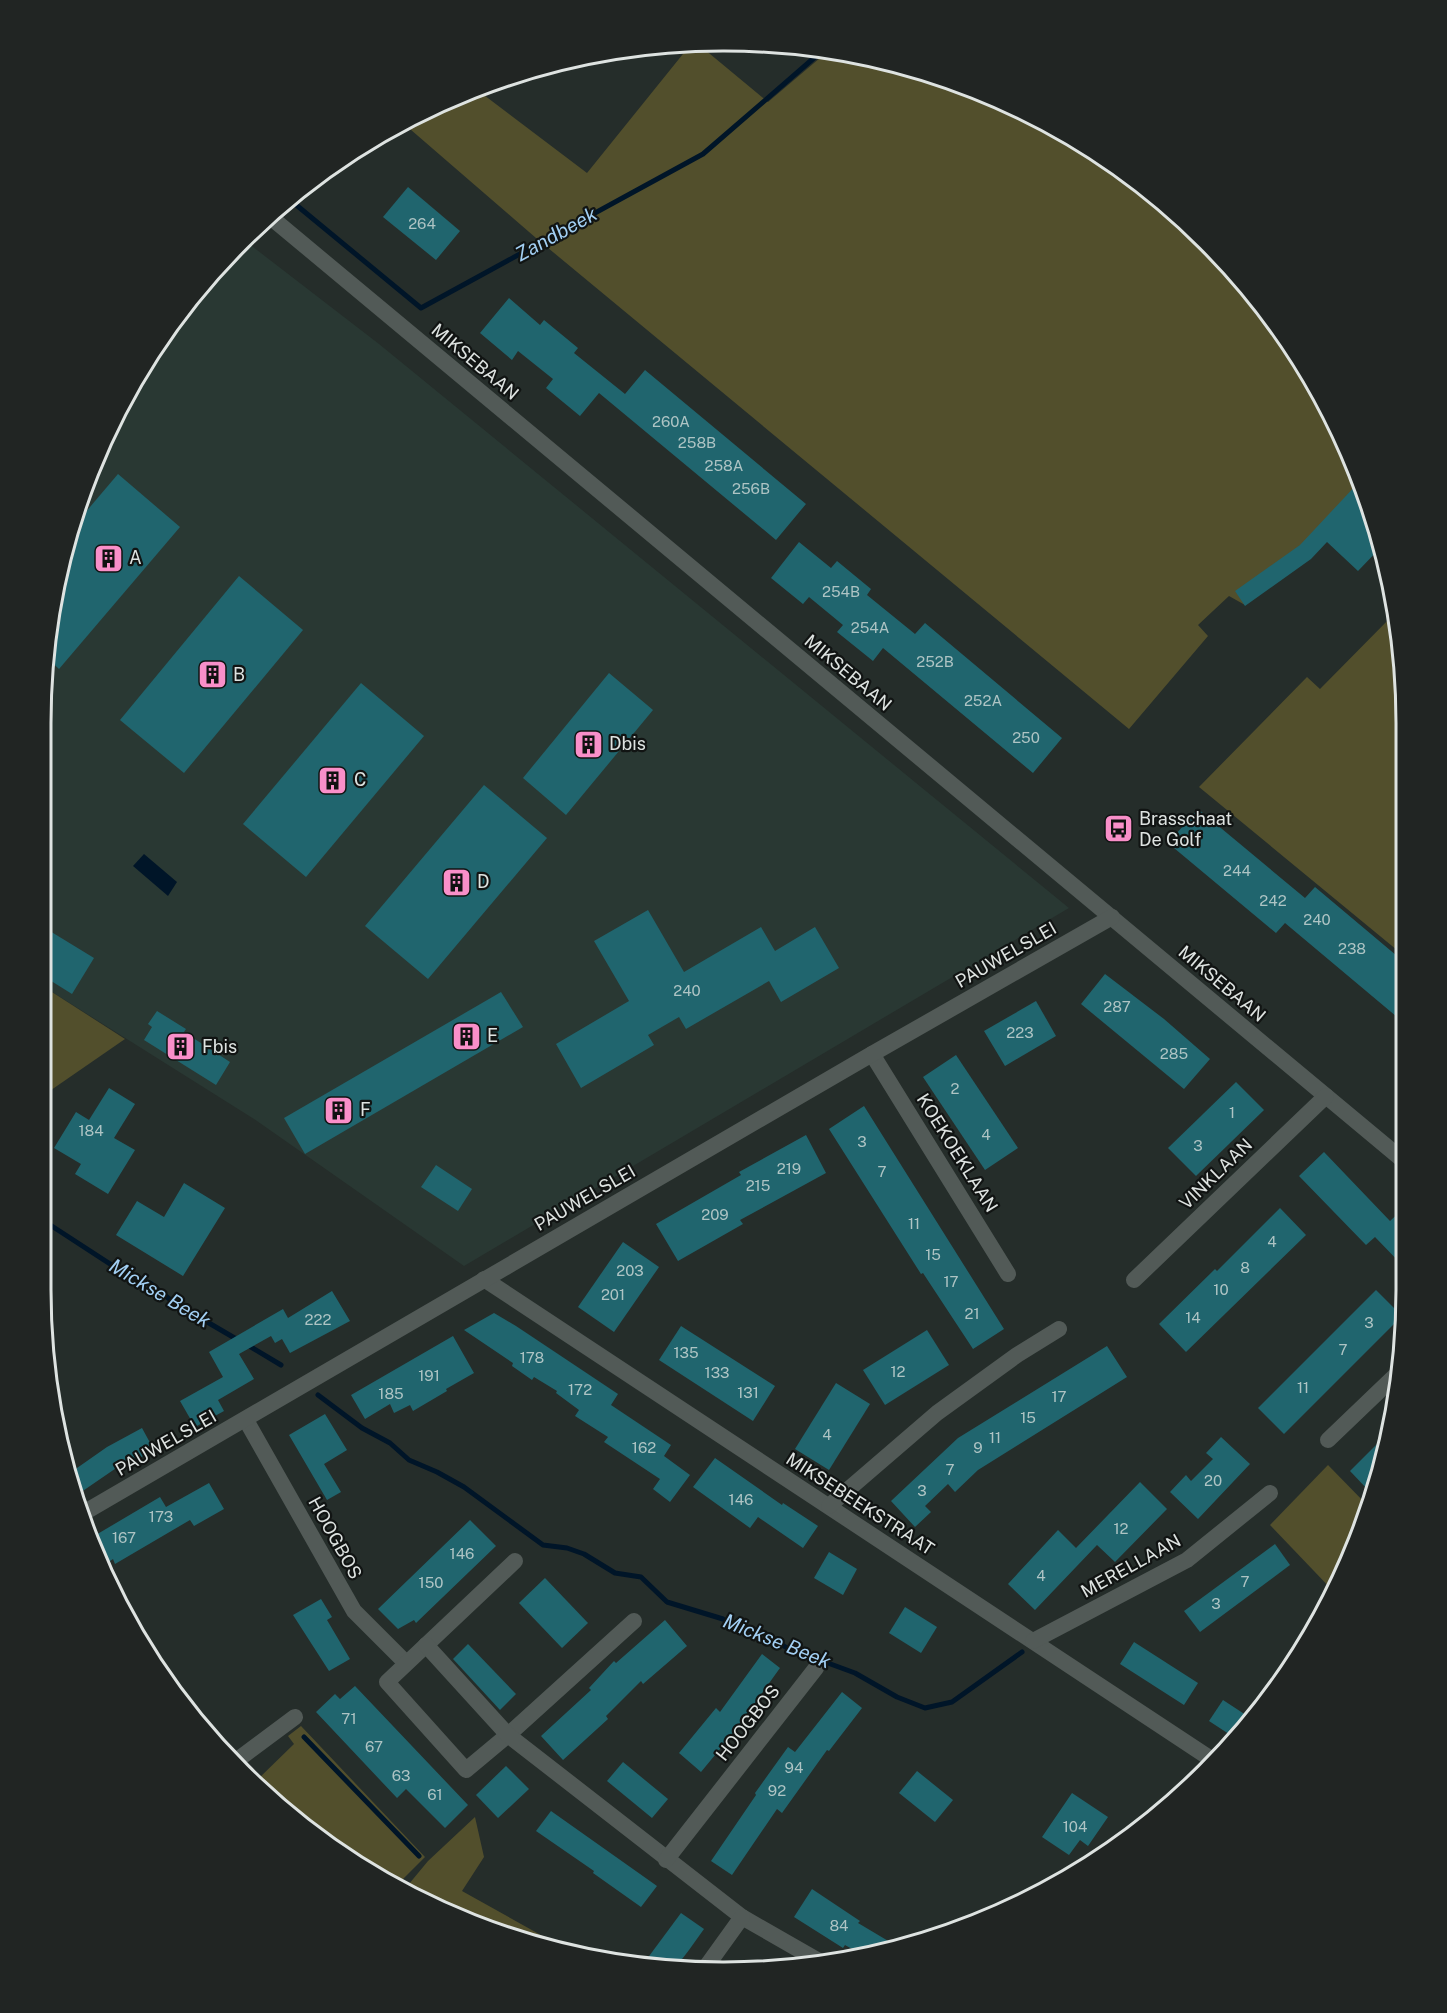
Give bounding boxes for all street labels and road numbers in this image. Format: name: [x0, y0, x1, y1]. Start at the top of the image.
street label: MIKSEBAAN: [427, 319, 523, 404]
street label: MIKSEBAAN: [800, 630, 896, 715]
street label: PAUWELSLEI: [952, 917, 1060, 992]
street label: MIKSEBAAN: [1174, 941, 1270, 1026]
street label: KOEKOEKLAAN: [913, 1090, 1002, 1216]
street label: VINKLAAN: [1175, 1134, 1256, 1213]
street label: PAUWELSLEI: [531, 1160, 639, 1235]
street label: PAUWELSLEI: [112, 1405, 220, 1480]
street label: MIKSEBEEKSTRAAT: [782, 1448, 938, 1559]
street label: HOOGBOS: [304, 1493, 367, 1582]
street label: MERELLAAN: [1077, 1529, 1184, 1602]
street label: HOOGBOS: [711, 1681, 784, 1765]

